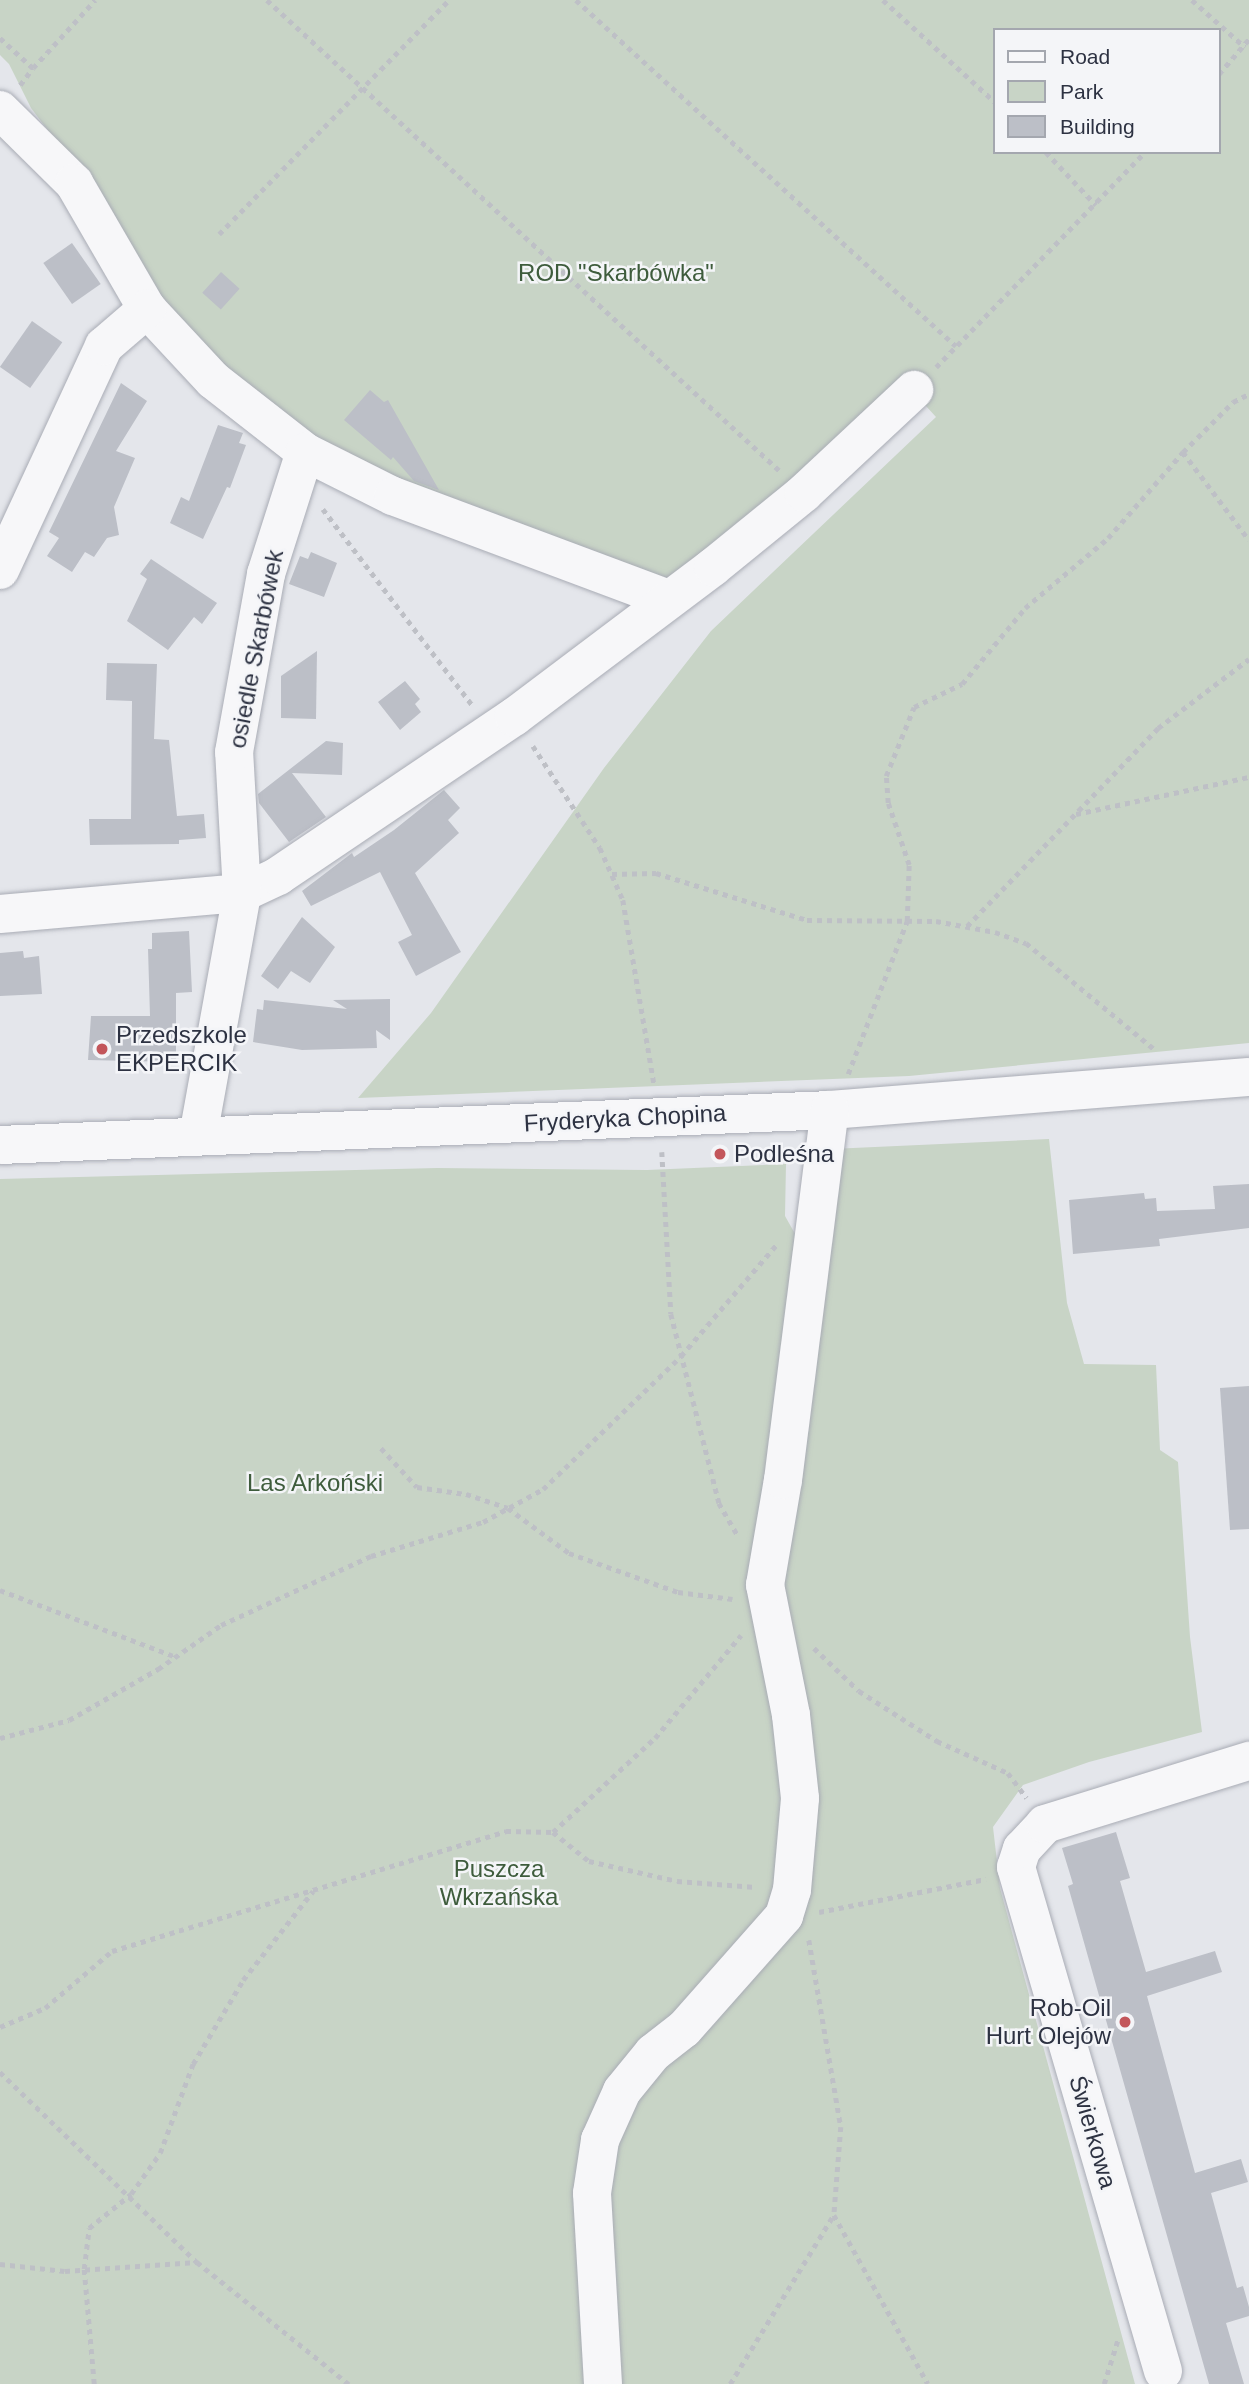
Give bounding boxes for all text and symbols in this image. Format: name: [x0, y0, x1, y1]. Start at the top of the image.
legend: [993, 28, 1221, 154]
text: Road: [1060, 45, 1110, 68]
text: Park: [1060, 80, 1103, 103]
text: Building: [1060, 115, 1135, 138]
park label: ROD "Skarbówka": [518, 259, 714, 287]
street label: osiedle Skarbówek: [223, 547, 289, 751]
place label: Przedszkole EKPERCIK: [116, 1021, 247, 1077]
marker: Przedszkole EKPERCIK: [94, 1041, 110, 1057]
street label: Fryderyka Chopina: [523, 1098, 727, 1138]
place label: Podleśna: [734, 1140, 834, 1168]
marker: Podleśna: [712, 1146, 728, 1162]
park label: Las Arkoński: [246, 1469, 384, 1497]
park label: Puszcza Wkrzańska: [440, 1855, 558, 1911]
place label: Rob-Oil Hurt Olejów: [986, 1994, 1111, 2050]
marker: Rob-Oil Hurt Olejów: [1117, 2014, 1133, 2030]
street label: Świerkowa: [1063, 2072, 1123, 2192]

